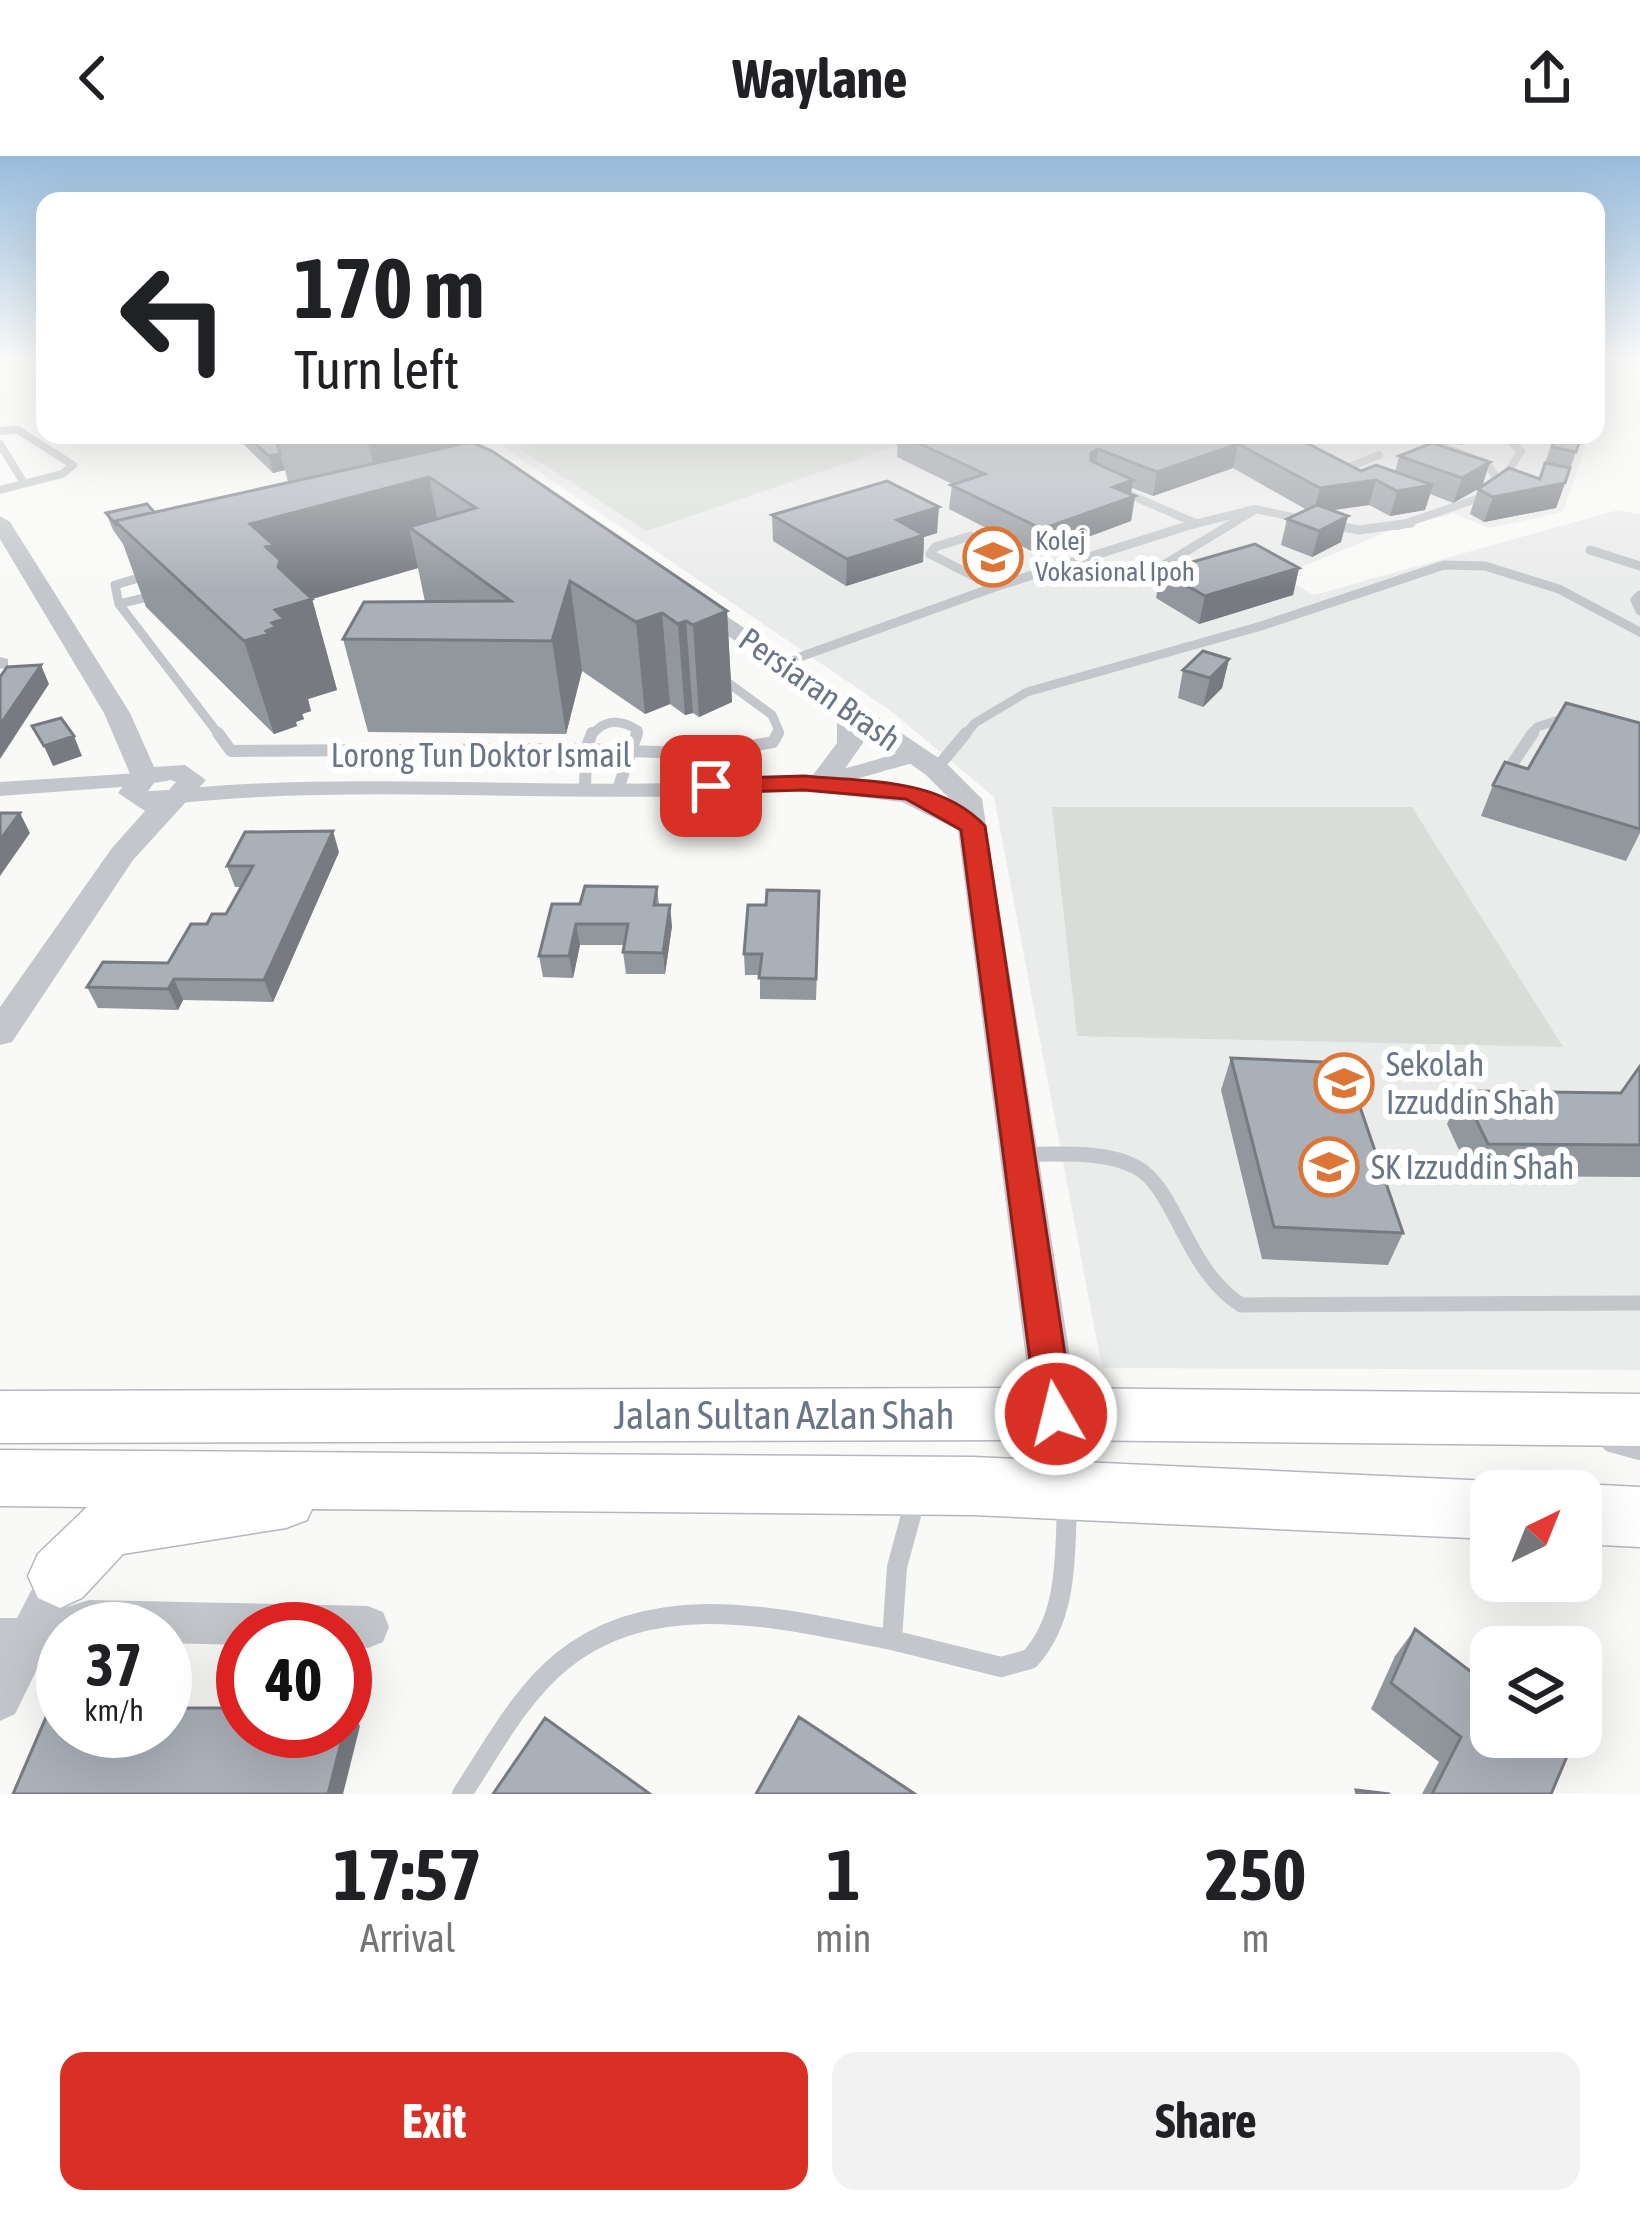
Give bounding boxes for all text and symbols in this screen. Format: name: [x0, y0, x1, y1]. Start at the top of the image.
icon: back: [60, 45, 126, 111]
icon: share: [1514, 45, 1580, 111]
text: Waylane: [732, 48, 908, 109]
icon: left: [96, 240, 252, 396]
text: 170 m: [294, 240, 484, 336]
text: Turn left: [294, 339, 459, 400]
place label: Kolej Vokasional Ipoh: [1035, 525, 1195, 587]
school or university icon: Kolej Vokasional Ipoh: [962, 526, 1024, 588]
street label: Persiaran Brash: [732, 620, 908, 758]
pin: [660, 735, 762, 837]
street label: Lorong Tun Doktor Ismail: [331, 736, 632, 774]
icon: arrive: [678, 753, 744, 819]
place label: Sekolah Izzuddin Shah: [1386, 1045, 1555, 1121]
school or university icon: Sekolah Izzuddin Shah: [1313, 1052, 1375, 1114]
school or university icon: SK Izzuddin Shah: [1298, 1136, 1360, 1198]
place label: SK Izzuddin Shah: [1371, 1148, 1574, 1186]
position arrow: [993, 1351, 1119, 1477]
street label: Jalan Sultan Azlan Shah: [614, 1393, 954, 1437]
north arrow: [1470, 1470, 1602, 1602]
map controls: [1470, 1470, 1602, 1758]
speed limit sign: 40: [216, 1602, 372, 1758]
button: layers: [1470, 1626, 1602, 1758]
text: 37: [86, 1630, 142, 1699]
text: km/h: [84, 1693, 144, 1727]
text: 17:57: [334, 1833, 482, 1915]
text: 1: [826, 1833, 860, 1915]
text: 250: [1205, 1833, 1306, 1915]
text: Arrival: [360, 1916, 455, 1960]
text: min: [815, 1916, 871, 1960]
text: m: [1242, 1916, 1270, 1960]
button: Exit: [60, 2052, 808, 2190]
button: Share: [832, 2052, 1580, 2190]

